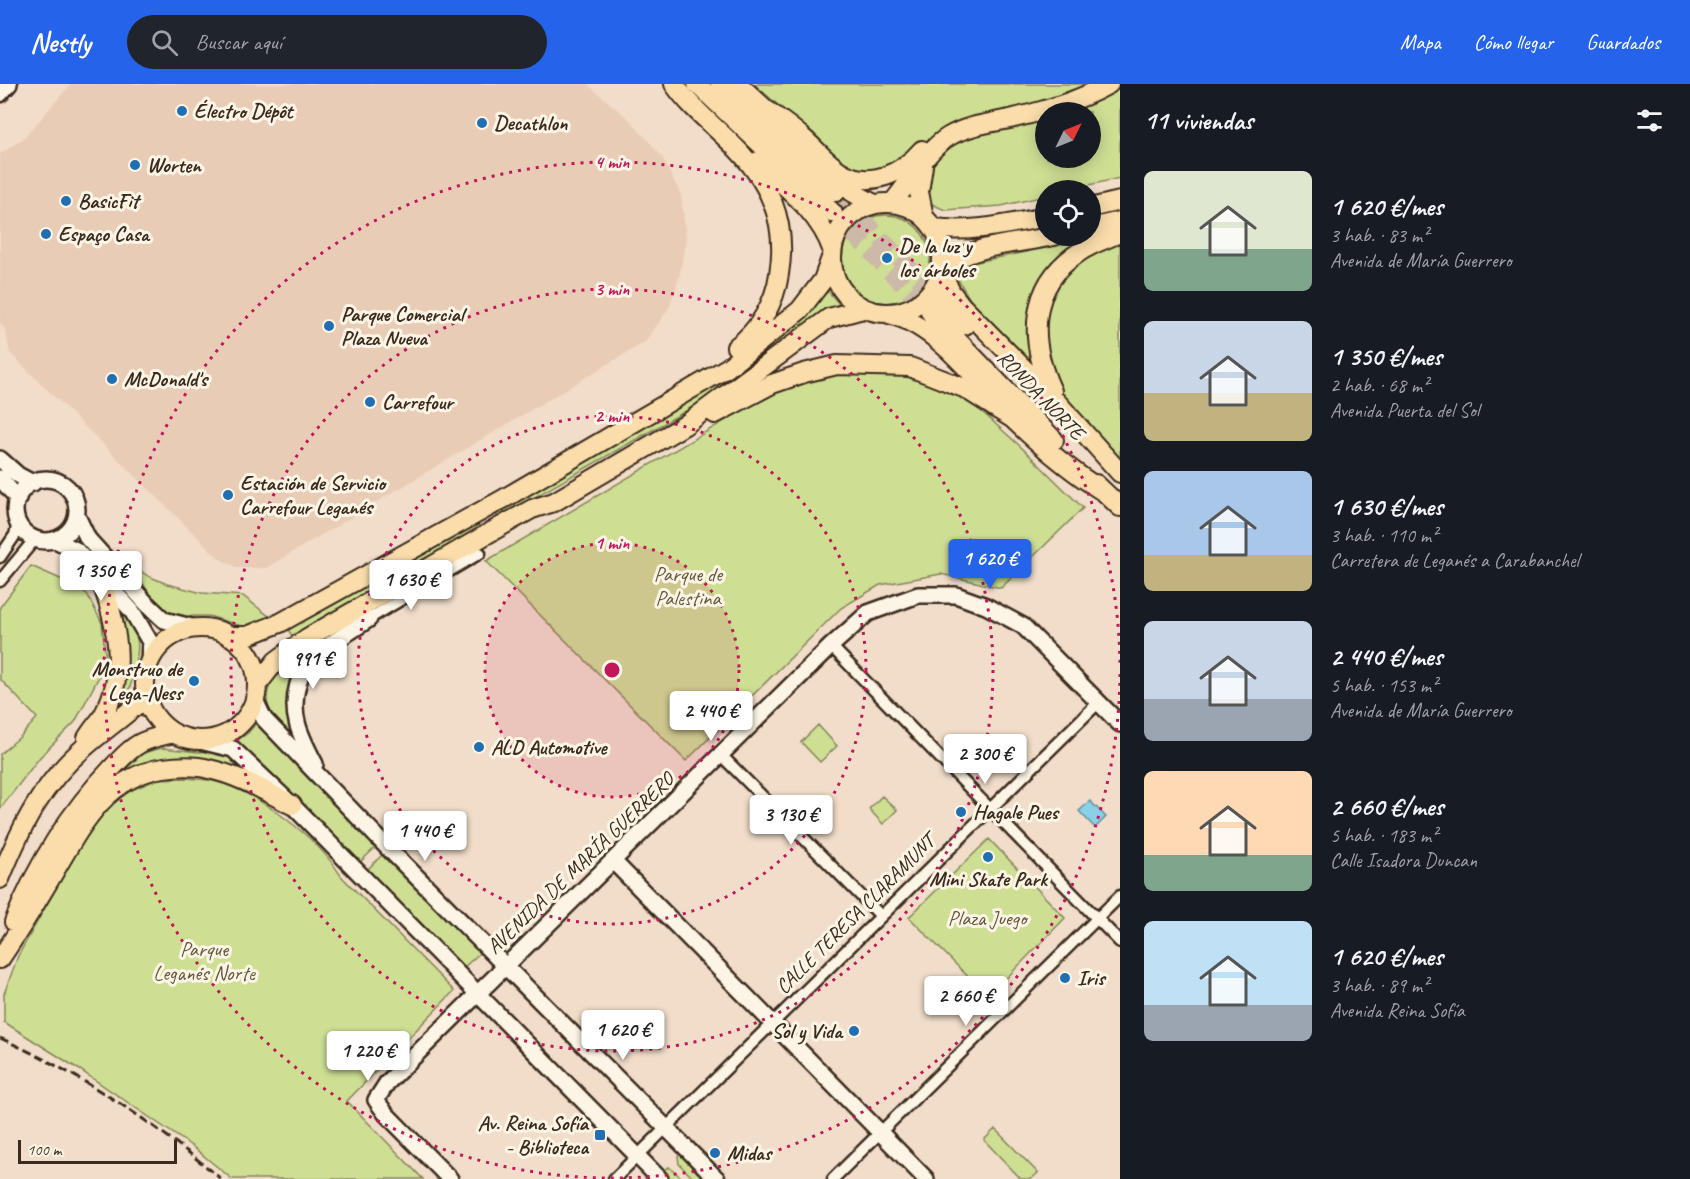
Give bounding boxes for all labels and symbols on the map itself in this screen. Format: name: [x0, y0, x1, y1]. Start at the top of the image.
place label: Électro Dépôt: [194, 98, 295, 124]
north arrow: [1035, 102, 1101, 168]
marker: Électro Dépôt: [175, 104, 189, 118]
place label: Decathlon: [494, 110, 568, 136]
marker: Decathlon: [475, 116, 489, 130]
text: 4 min: [595, 151, 630, 173]
place label: Worten: [147, 152, 202, 178]
marker: Worten: [128, 158, 142, 172]
place label: BasicFit: [78, 188, 141, 214]
marker: BasicFit: [59, 194, 73, 208]
place label: Espaço Casa: [58, 221, 151, 247]
marker: Espaço Casa: [39, 227, 53, 241]
place label: De la luz y los árboles: [899, 233, 977, 283]
marker: De la luz y los árboles: [880, 251, 894, 265]
text: 3 min: [595, 278, 630, 300]
place label: Parque Comercial Plaza Nueva: [341, 301, 468, 351]
marker: Parque Comercial Plaza Nueva: [322, 319, 336, 333]
street label: RONDA NORTE: [992, 345, 1092, 447]
place label: McDonald's: [124, 366, 210, 392]
marker: McDonald's: [105, 372, 119, 386]
place label: Carrefour: [382, 389, 455, 415]
marker: Carrefour: [363, 395, 377, 409]
text: 2 min: [595, 405, 630, 427]
place label: Estación de Servicio Carrefour Leganés: [240, 470, 387, 520]
marker: Estación de Servicio Carrefour Leganés: [221, 488, 235, 502]
text: 1 min: [595, 532, 630, 554]
pin: 1 620 €: [935, 539, 1045, 590]
pin: 1 350 €: [46, 551, 156, 602]
pin: 1 630 €: [356, 560, 466, 611]
park label: Parque de Palestina: [654, 561, 724, 611]
pin: 991 €: [271, 639, 355, 690]
place label: Monstruo de Lega-Ness: [92, 656, 185, 706]
centre of rings: [602, 660, 622, 680]
marker: Monstruo de Lega-Ness: [187, 674, 201, 688]
pin: 2 440 €: [656, 691, 766, 742]
place label: ALD Automotive: [491, 734, 609, 760]
pin: 2 300 €: [930, 734, 1040, 785]
marker: ALD Automotive: [472, 740, 486, 754]
street label: AVENIDA DE MARÍA GUERRERO: [481, 765, 681, 959]
pin: 3 130 €: [736, 795, 846, 846]
place label: Hagale Pues: [973, 799, 1060, 825]
marker: Hagale Pues: [954, 805, 968, 819]
pin: 1 440 €: [370, 811, 480, 862]
street label: CALLE TERESA CLARAMUNT: [770, 825, 944, 999]
marker: Mini Skate Park: [981, 850, 995, 864]
place label: Mini Skate Park: [929, 866, 1049, 892]
park label: Plaza Juego: [948, 905, 1029, 931]
park label: Parque Leganés Norte: [153, 936, 256, 986]
place label: Iris: [1077, 965, 1107, 991]
marker: Iris: [1058, 971, 1072, 985]
pin: 2 660 €: [911, 976, 1021, 1027]
pin: 1 620 €: [568, 1010, 678, 1061]
place label: Sol y Vida: [772, 1018, 844, 1045]
marker: Sol y Vida: [847, 1024, 861, 1038]
pin: 1 220 €: [313, 1031, 423, 1082]
place label: Av. Reina Sofía - Biblioteca: [478, 1110, 590, 1160]
marker: Av. Reina Sofía - Biblioteca: [593, 1128, 607, 1142]
scale bar: [18, 1137, 177, 1164]
place label: Midas: [727, 1140, 774, 1166]
marker: Midas: [708, 1146, 722, 1160]

